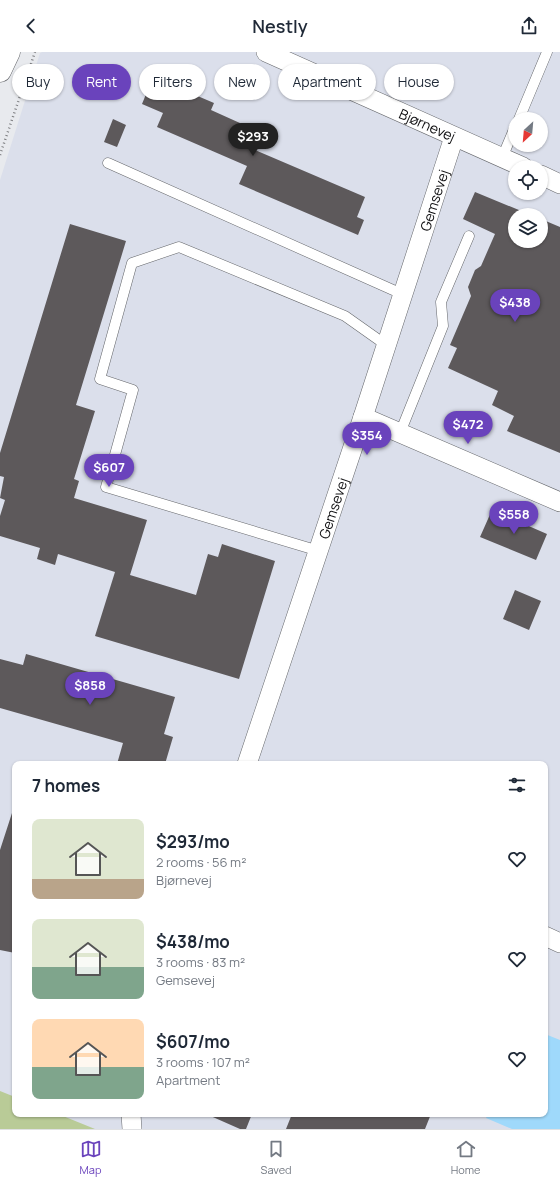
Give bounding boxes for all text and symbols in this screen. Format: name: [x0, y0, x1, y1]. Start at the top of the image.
text: Nestly: [252, 14, 308, 38]
icon: back: [20, 15, 42, 37]
icon: share: [518, 15, 540, 37]
chip: Buy: [12, 64, 64, 100]
chip: Rent: [72, 64, 131, 100]
chip: Filters: [139, 64, 206, 100]
chip: New: [214, 64, 270, 100]
chip: Apartment: [278, 64, 376, 100]
chip: House: [384, 64, 454, 100]
street label: Bjørnevej: [396, 103, 459, 145]
north arrow: [508, 112, 548, 152]
map controls: [508, 112, 548, 248]
pin: $293: [229, 123, 277, 157]
text: $293: [237, 127, 269, 145]
button: locate: [508, 160, 548, 200]
street label: Gemsevej: [415, 167, 452, 233]
button: layers: [508, 208, 548, 248]
pin: $438: [491, 289, 539, 323]
text: $438: [499, 293, 531, 311]
pin: $472: [444, 411, 492, 445]
text: $472: [453, 415, 483, 433]
pin: $354: [343, 422, 391, 456]
text: $354: [351, 426, 383, 444]
pin: $607: [85, 454, 133, 488]
text: $607: [93, 458, 125, 476]
street label: Gemsevej: [314, 475, 352, 541]
pin: $558: [490, 501, 538, 535]
text: $558: [498, 505, 530, 523]
pin: $858: [66, 672, 114, 706]
text: $858: [74, 676, 106, 694]
text: 7 homes: [32, 774, 100, 797]
icon: filters: [506, 774, 528, 796]
text: $293/mo: [156, 830, 230, 853]
icon: home: [64, 835, 112, 883]
icon: heart: [506, 848, 528, 870]
text: 2 rooms · 56 m²: [156, 853, 246, 871]
text: Bjørnevej: [156, 871, 212, 889]
text: $438/mo: [156, 930, 230, 953]
icon: home: [64, 935, 112, 983]
icon: heart: [506, 948, 528, 970]
text: 3 rooms · 83 m²: [156, 953, 245, 971]
text: Gemsevej: [156, 971, 215, 989]
text: $607/mo: [156, 1030, 230, 1053]
icon: home: [64, 1035, 112, 1083]
icon: heart: [506, 1048, 528, 1070]
text: 3 rooms · 107 m²: [156, 1053, 250, 1071]
text: Apartment: [156, 1071, 220, 1089]
tab: Map: [80, 1138, 102, 1177]
tab: Saved: [261, 1138, 292, 1177]
tab: Home: [451, 1138, 480, 1177]

